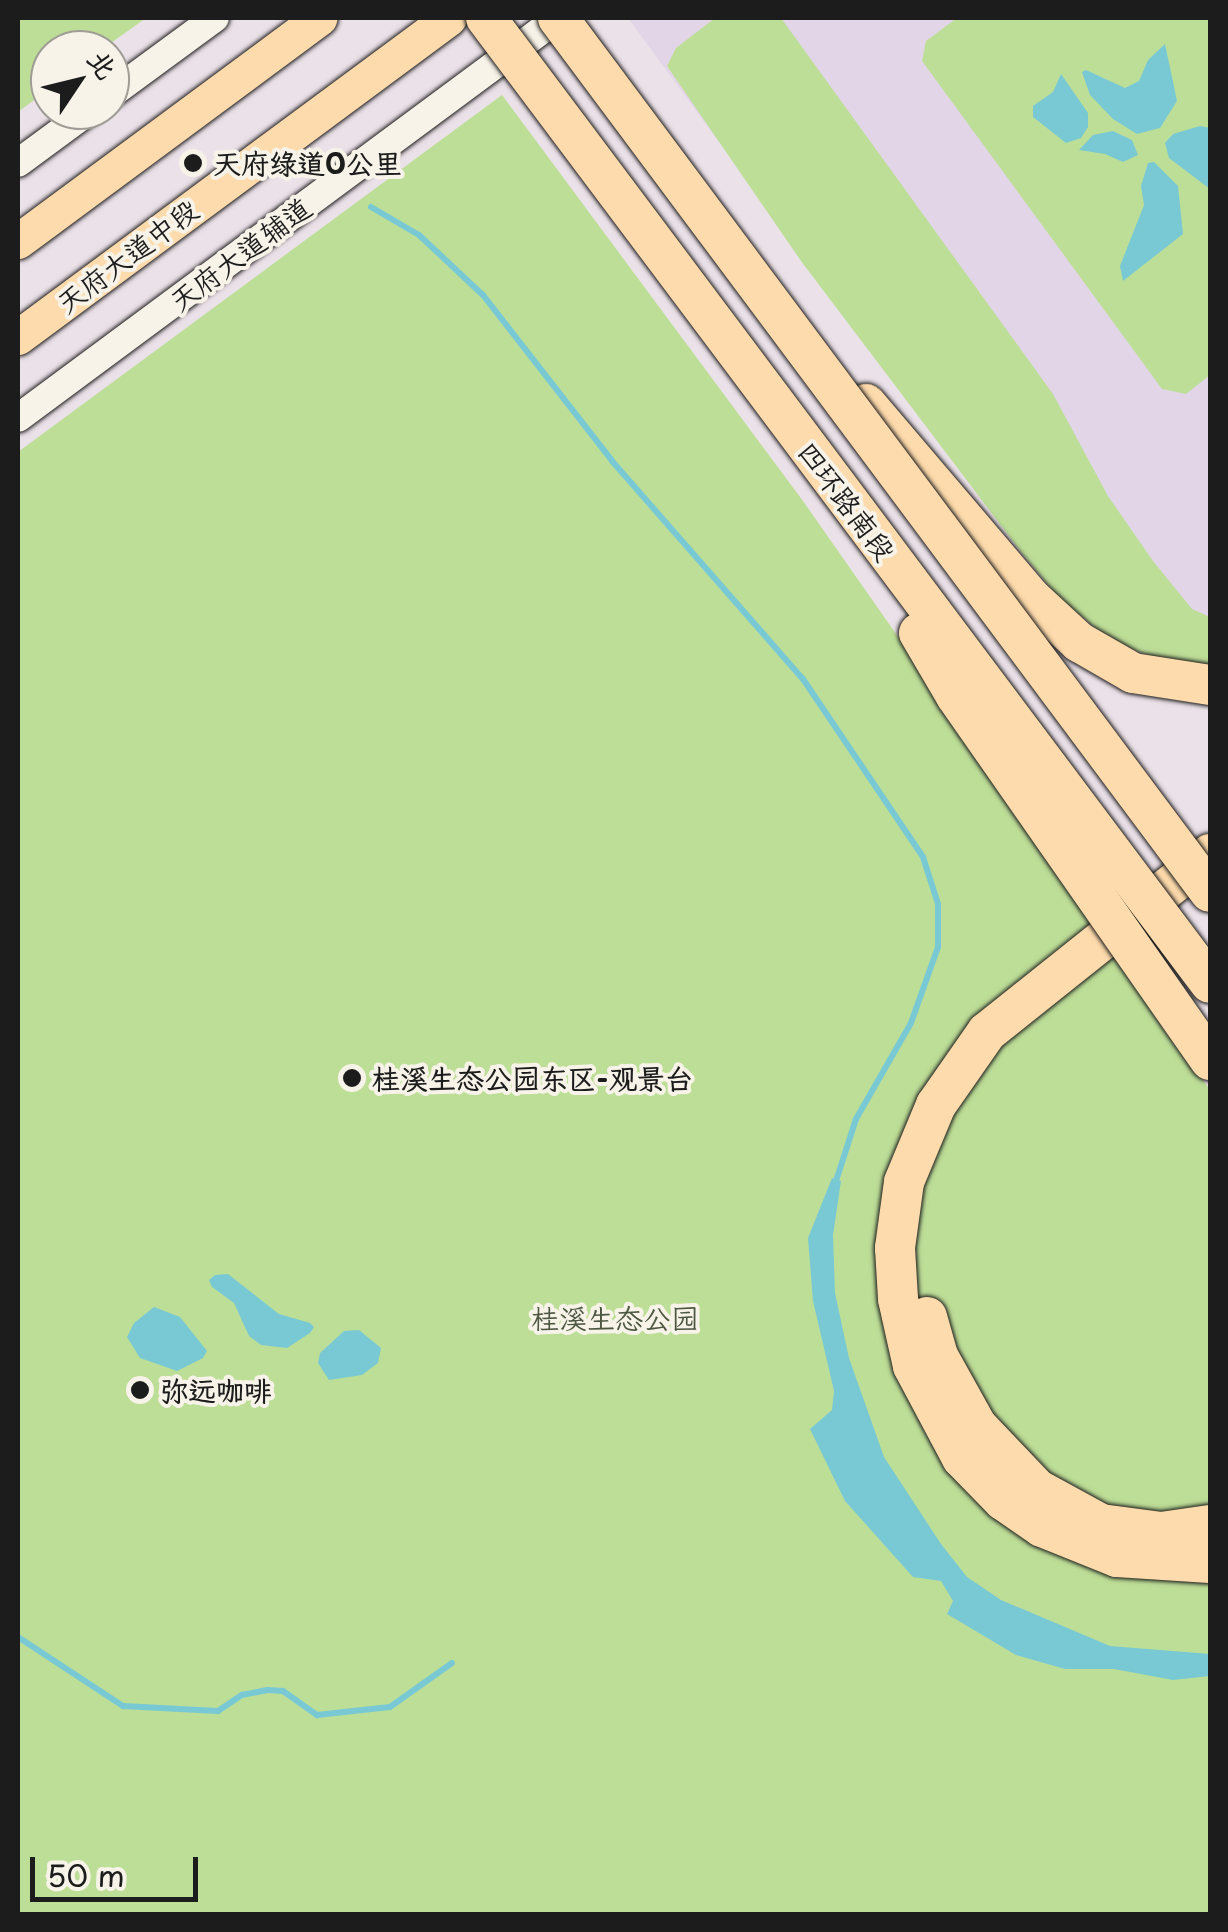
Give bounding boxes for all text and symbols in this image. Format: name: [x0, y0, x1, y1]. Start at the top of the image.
north arrow: [30, 30, 130, 130]
text: 北: [78, 40, 129, 87]
place label: 天府绿道0公里: [213, 146, 402, 180]
marker: 天府绿道0公里: [182, 152, 204, 174]
street label: 天府大道辅道: [163, 190, 317, 318]
street label: 天府大道中段: [50, 192, 204, 320]
street label: 四环路南段: [791, 435, 903, 567]
place label: 桂溪生态公园东区-观景台: [372, 1061, 693, 1095]
marker: 桂溪生态公园东区-观景台: [341, 1067, 363, 1089]
park label: 桂溪生态公园: [531, 1301, 699, 1335]
place label: 弥远咖啡: [160, 1373, 272, 1407]
marker: 弥远咖啡: [129, 1379, 151, 1401]
scale bar: [35, 1837, 202, 1899]
text: 50 m: [47, 1852, 125, 1897]

